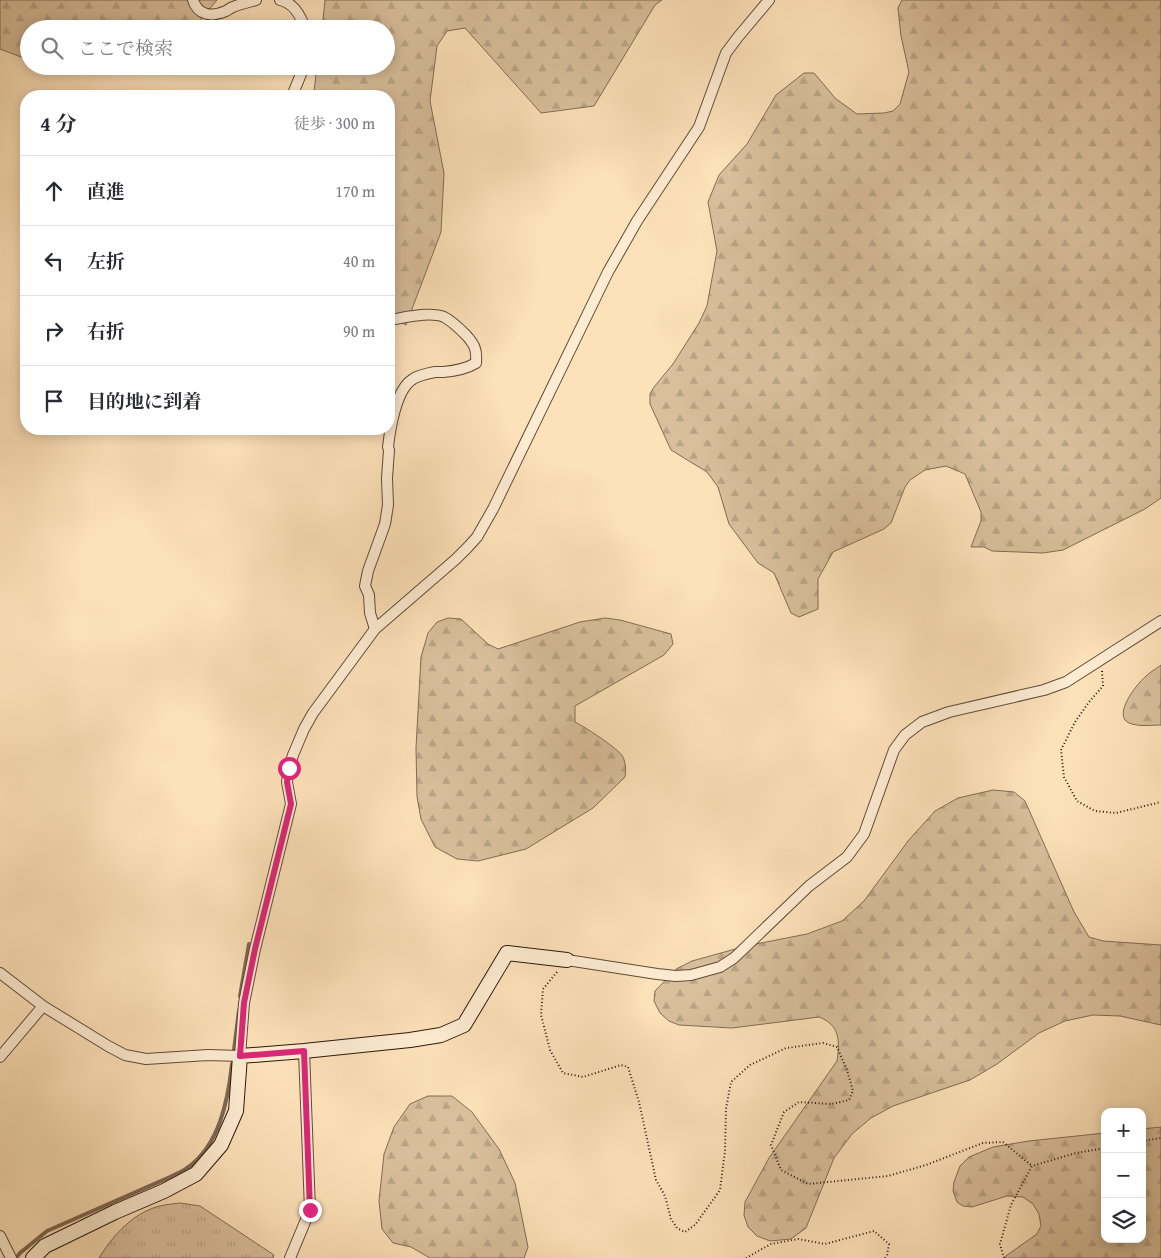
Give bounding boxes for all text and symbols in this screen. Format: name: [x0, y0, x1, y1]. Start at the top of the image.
search box: [20, 20, 395, 75]
icon: search: [38, 34, 66, 62]
text: ここで検索: [78, 34, 173, 62]
text: 4 分: [40, 108, 77, 139]
text: 徒歩 · 300 m: [294, 111, 375, 135]
icon: ahead: [40, 177, 68, 205]
text: 直進: [87, 177, 125, 205]
text: 170 m: [335, 179, 375, 203]
icon: left: [40, 247, 68, 275]
text: 左折: [87, 247, 125, 275]
text: 40 m: [343, 249, 375, 273]
icon: right: [40, 317, 68, 345]
text: 右折: [87, 317, 125, 345]
text: 90 m: [343, 319, 375, 343]
icon: arrive: [40, 387, 68, 415]
text: 目的地に到着: [87, 387, 201, 415]
route start: [278, 757, 301, 780]
map controls: [1101, 1108, 1146, 1243]
button: +: [1101, 1108, 1146, 1153]
button: −: [1101, 1153, 1146, 1198]
button: layers: [1101, 1198, 1146, 1243]
route end: [299, 1199, 322, 1222]

